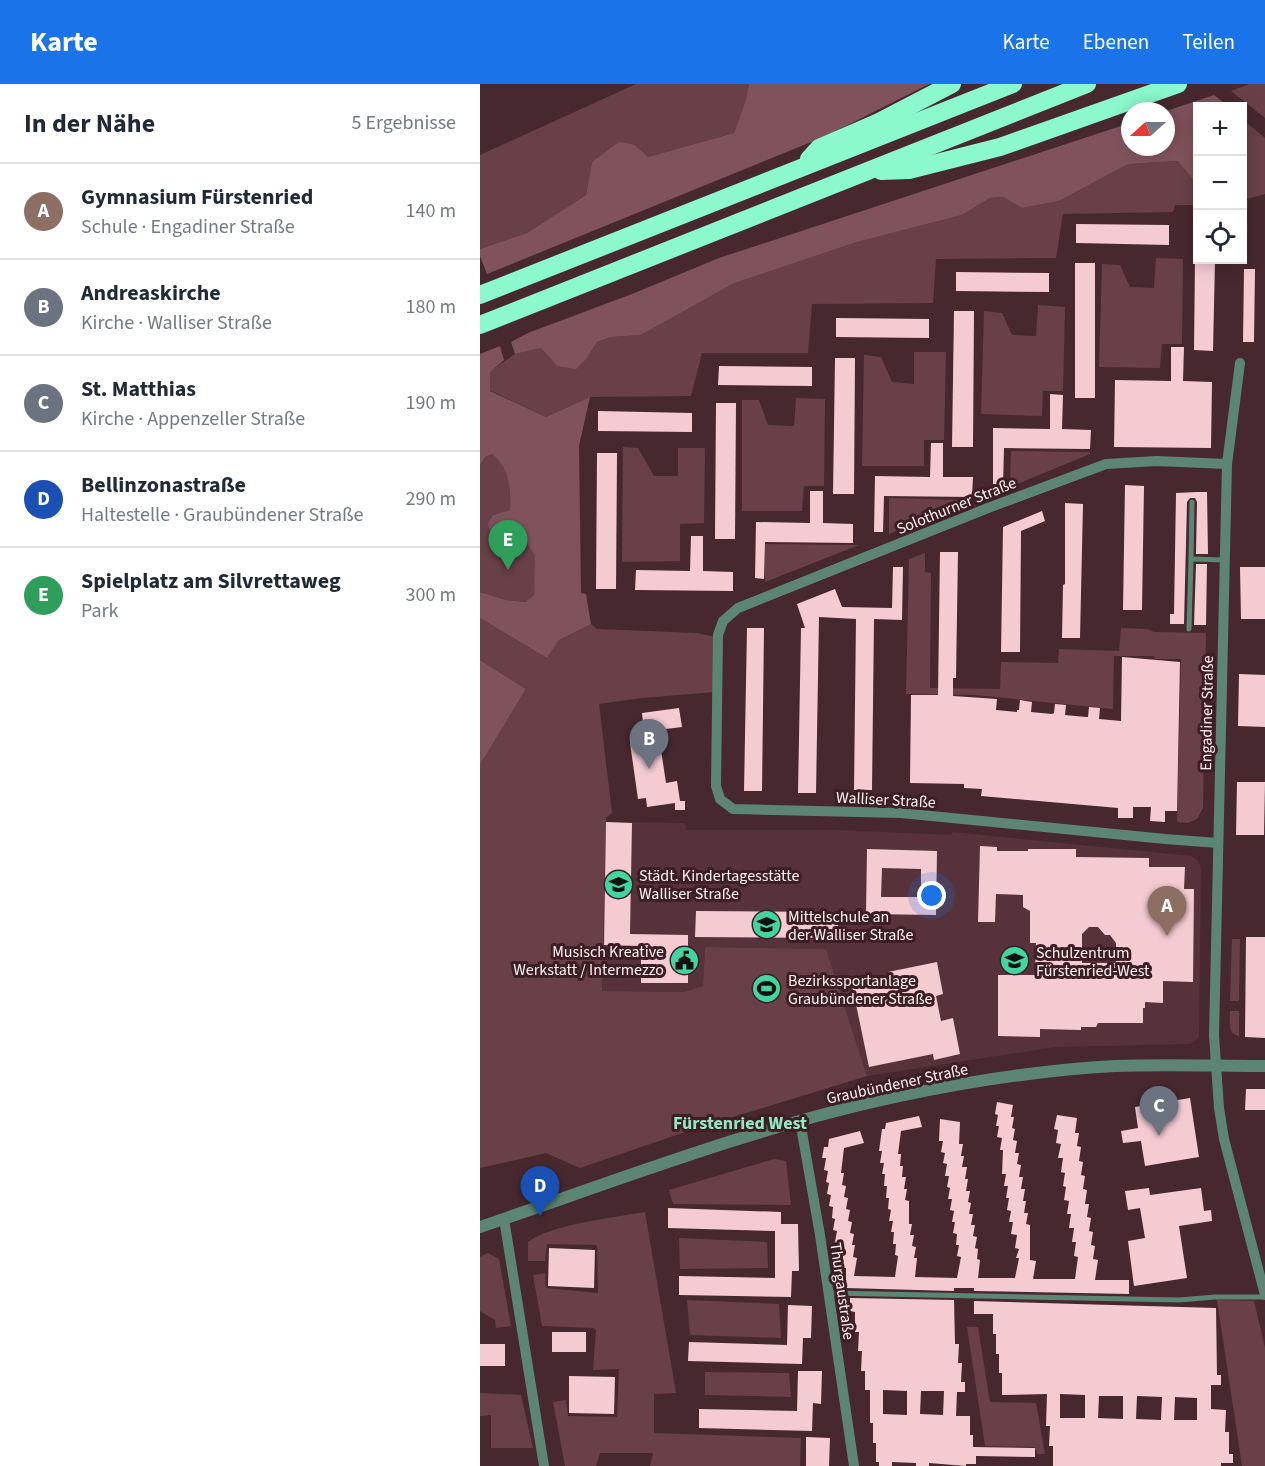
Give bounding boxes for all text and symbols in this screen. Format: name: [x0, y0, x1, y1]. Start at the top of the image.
text: Karte: [30, 22, 98, 62]
text: Karte: [1003, 27, 1050, 57]
text: Ebenen: [1083, 27, 1149, 57]
text: Teilen: [1182, 27, 1235, 57]
north arrow: [1121, 102, 1175, 156]
map controls: [1193, 102, 1247, 264]
button: +: [1193, 102, 1247, 156]
text: In der Nähe: [24, 105, 155, 142]
text: 5 Ergebnisse: [351, 109, 456, 137]
button: −: [1193, 156, 1247, 210]
text: Gymnasium Fürstenried: [81, 181, 313, 213]
text: A: [38, 197, 49, 225]
text: 140 m: [406, 197, 456, 225]
button: locate: [1193, 210, 1247, 264]
text: Schule · Engadiner Straße: [81, 213, 295, 241]
text: Andreaskirche: [81, 277, 221, 309]
text: B: [37, 293, 50, 321]
text: 180 m: [406, 293, 456, 321]
text: Kirche · Walliser Straße: [81, 309, 272, 337]
text: St. Matthias: [81, 373, 196, 405]
text: C: [38, 389, 49, 417]
text: 190 m: [406, 389, 456, 417]
text: Kirche · Appenzeller Straße: [81, 405, 305, 433]
text: Bellinzonastraße: [81, 469, 246, 501]
street label: Solothurner Straße: [893, 472, 1020, 540]
text: D: [37, 485, 50, 513]
text: 290 m: [406, 485, 456, 513]
text: Haltestelle · Graubündener Straße: [81, 501, 364, 529]
pin: E: [489, 520, 528, 570]
text: Spielplatz am Silvrettaweg: [81, 565, 341, 597]
text: E: [38, 581, 49, 609]
text: 300 m: [406, 581, 456, 609]
text: Park: [81, 597, 118, 625]
street label: Engadiner Straße: [1195, 655, 1219, 771]
pin: B: [630, 720, 668, 769]
street label: Walliser Straße: [836, 786, 936, 814]
place label: Städt. Kindertagesstätte Walliser Straße: [639, 865, 799, 905]
school or university icon: Städt. Kindertagesstätte Walliser Straße: [602, 868, 634, 900]
your location: [917, 881, 946, 910]
pin: A: [1148, 886, 1186, 936]
place label: Mittelschule an der Walliser Straße: [788, 906, 913, 946]
school or university icon: Mittelschule an der Walliser Straße: [751, 909, 783, 941]
place label: Musisch Kreative Werkstatt / Intermezzo: [513, 941, 664, 981]
place label: Schulzentrum Fürstenried-West: [1036, 942, 1150, 982]
public building icon: Musisch Kreative Werkstatt / Intermezzo: [669, 944, 701, 976]
school or university icon: Schulzentrum Fürstenried-West: [999, 945, 1031, 977]
place label: Bezirkssportanlage Graubündener Straße: [788, 970, 932, 1010]
sports icon: Bezirkssportanlage Graubündener Straße: [751, 973, 783, 1005]
street label: Graubündener Straße: [824, 1058, 970, 1110]
pin: C: [1140, 1086, 1178, 1136]
district label: Fürstenried West: [673, 1111, 807, 1136]
pin: D: [520, 1166, 560, 1216]
street label: Thurgaustraße: [824, 1241, 860, 1341]

